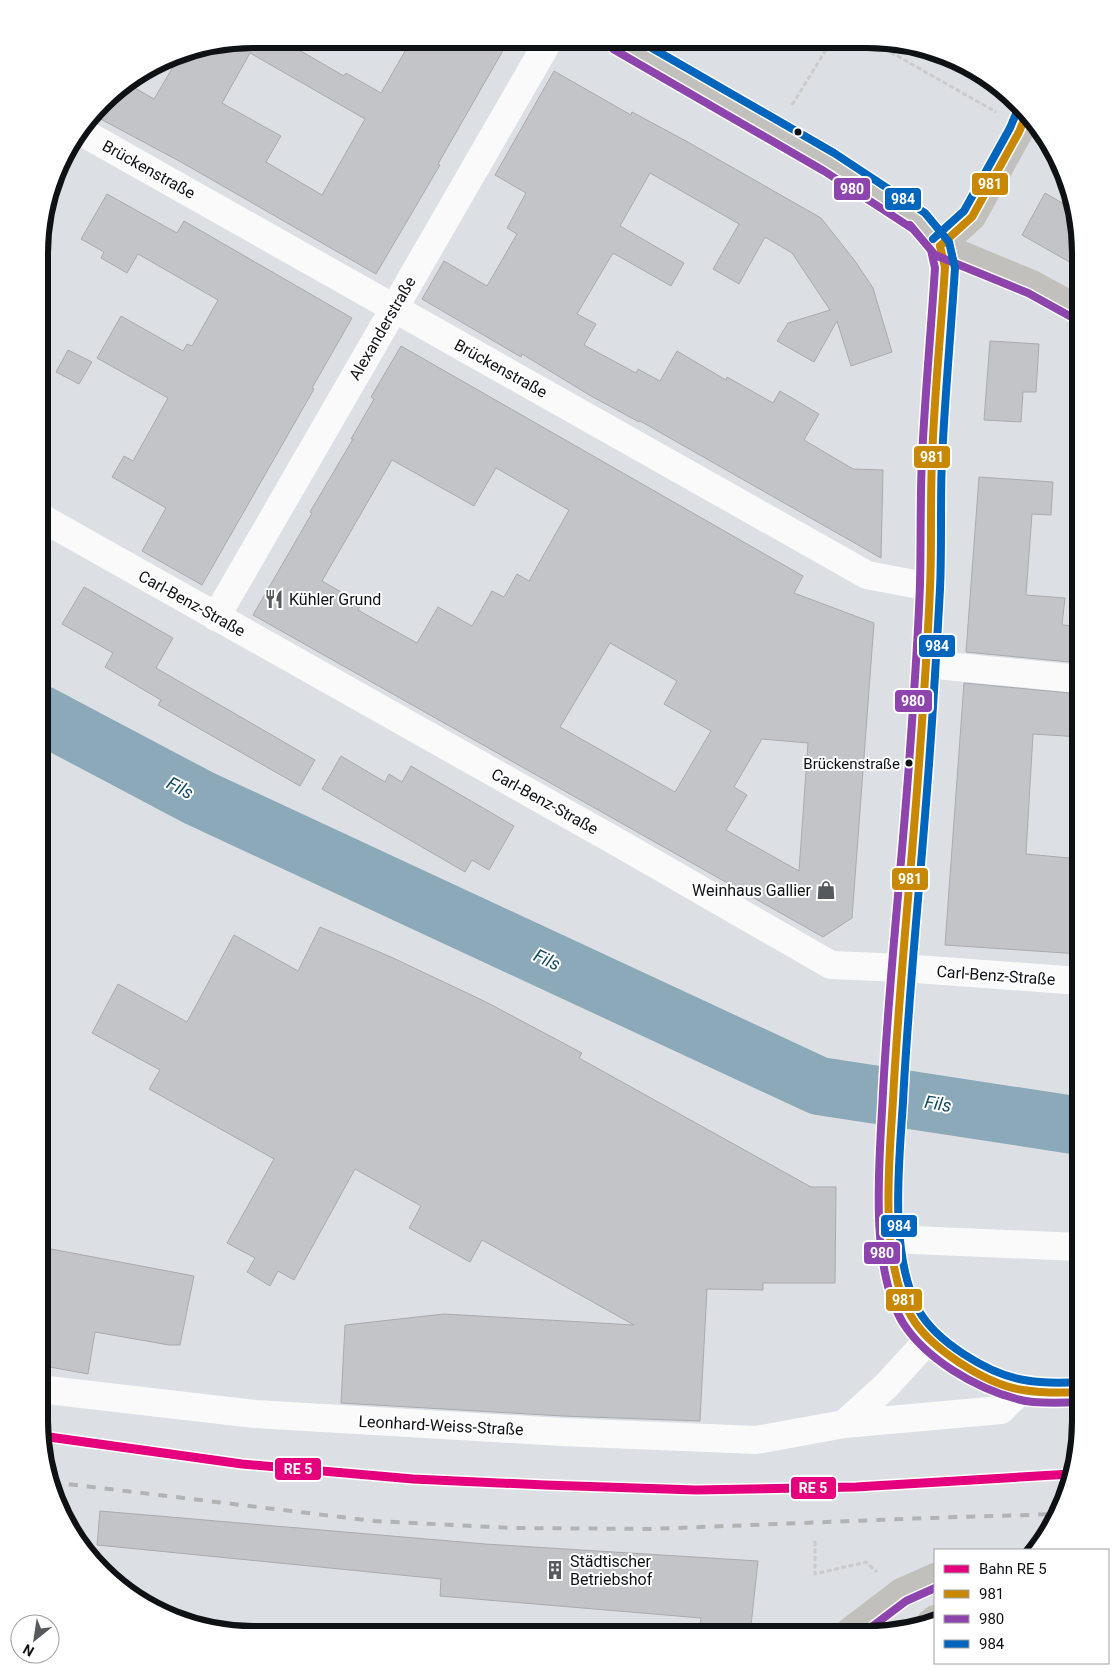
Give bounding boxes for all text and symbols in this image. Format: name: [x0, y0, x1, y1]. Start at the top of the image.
unlabelled marker: [793, 127, 803, 137]
street label: Brückenstraße: [99, 136, 198, 203]
line badge: 981: [971, 172, 1009, 196]
text: 981: [978, 176, 1002, 192]
line badge: 980: [833, 177, 871, 201]
text: 980: [840, 181, 864, 197]
line badge: 984: [884, 187, 922, 211]
text: 984: [891, 191, 915, 207]
street label: Alexanderstraße: [345, 273, 420, 383]
street label: Brückenstraße: [451, 335, 550, 402]
line badge: 981: [913, 445, 951, 469]
text: 981: [920, 449, 944, 465]
street label: Carl-Benz-Straße: [135, 566, 248, 641]
restaurant icon: Kühler Grund: [263, 588, 285, 610]
place label: Kühler Grund: [289, 590, 381, 609]
line badge: 984: [918, 634, 956, 658]
text: 984: [925, 638, 949, 654]
line badge: 980: [894, 689, 933, 713]
text: 980: [901, 693, 925, 709]
place label: Brückenstraße: [803, 755, 900, 773]
marker: Brückenstraße: [904, 758, 914, 768]
street label: Carl-Benz-Straße: [488, 764, 601, 839]
water label: Fils: [163, 772, 197, 803]
line badge: 981: [891, 867, 929, 891]
text: 981: [898, 871, 922, 887]
shop icon: Weinhaus Gallier: [815, 879, 837, 901]
place label: Weinhaus Gallier: [692, 881, 812, 900]
water label: Fils: [530, 944, 564, 975]
street label: Carl-Benz-Straße: [936, 962, 1056, 989]
water label: Fils: [923, 1091, 953, 1116]
line badge: 984: [880, 1214, 918, 1238]
text: 984: [887, 1218, 911, 1234]
line badge: 980: [863, 1241, 901, 1265]
text: 980: [870, 1245, 894, 1261]
line badge: 981: [885, 1288, 923, 1312]
text: 981: [892, 1292, 916, 1308]
street label: Leonhard-Weiss-Straße: [358, 1412, 524, 1439]
line badge: RE 5: [274, 1457, 322, 1481]
text: RE 5: [284, 1461, 312, 1477]
line badge: RE 5: [790, 1476, 837, 1500]
text: RE 5: [799, 1480, 827, 1496]
legend: [934, 1549, 1109, 1664]
place label: Städtischer Betriebshof: [570, 1552, 653, 1589]
building icon: Städtischer Betriebshof: [544, 1559, 566, 1581]
text: Bahn RE 5: [979, 1560, 1047, 1578]
text: 981: [979, 1585, 1004, 1603]
text: 980: [979, 1610, 1004, 1628]
north arrow: [10, 1614, 60, 1664]
text: 984: [979, 1635, 1005, 1653]
text: N: [20, 1641, 37, 1660]

